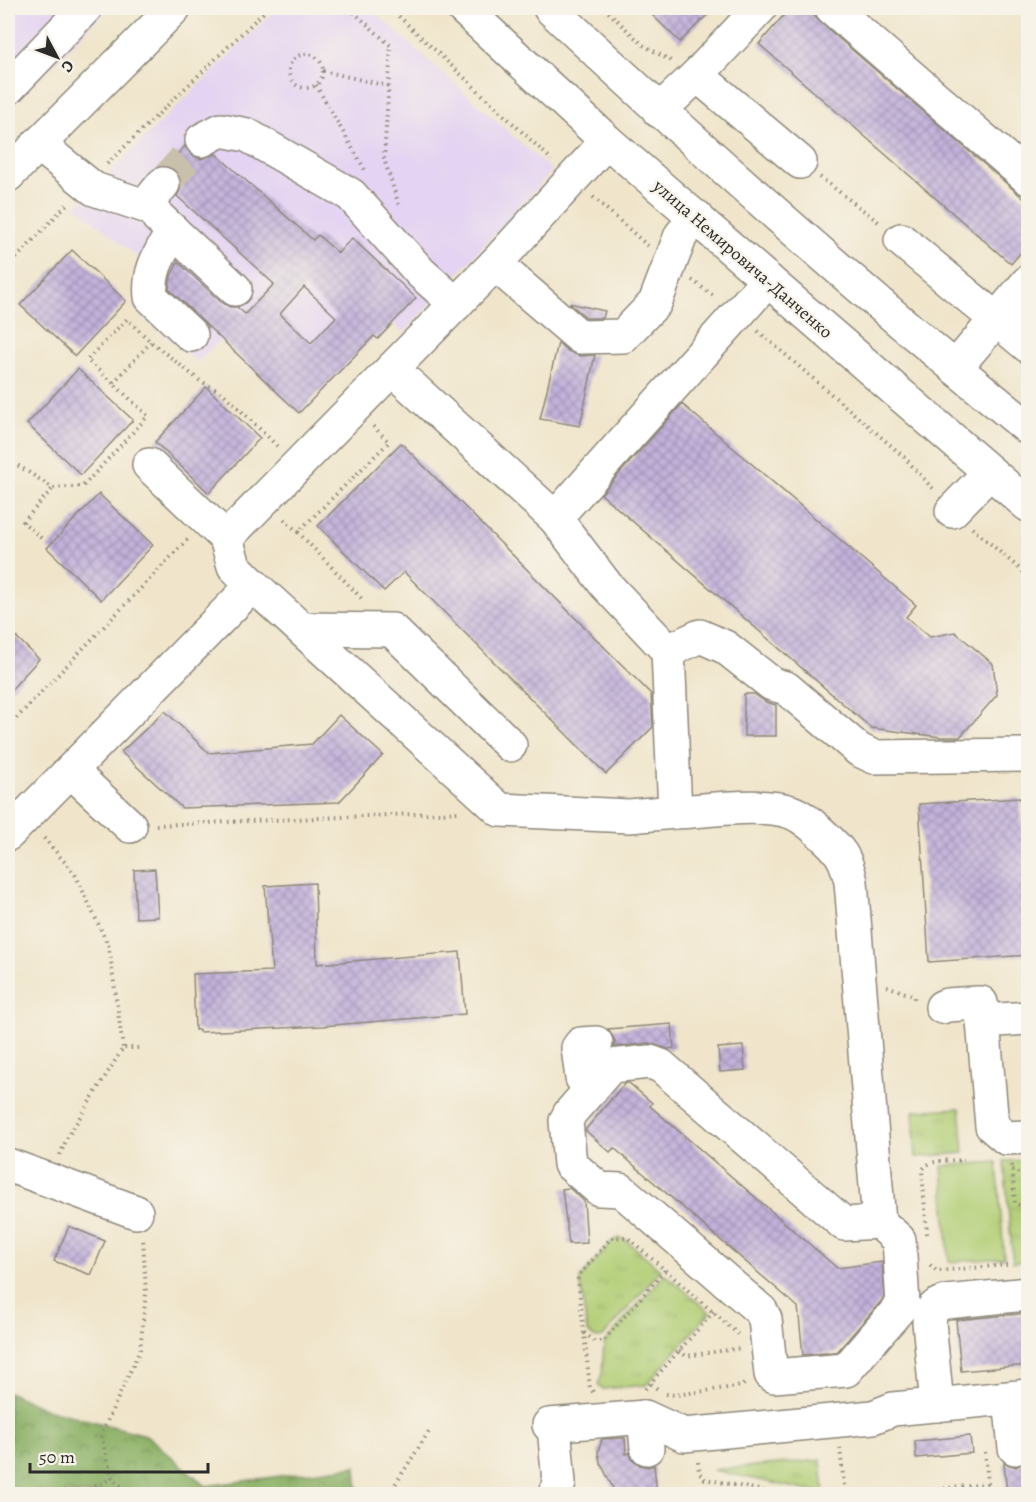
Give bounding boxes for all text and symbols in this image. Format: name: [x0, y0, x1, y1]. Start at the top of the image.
north arrow: [27, 27, 87, 87]
text: С: [56, 55, 79, 77]
street label: улица Немировича-Данченко: [647, 174, 838, 344]
scale bar: [30, 1436, 208, 1474]
text: 50 m: [39, 1445, 75, 1469]

